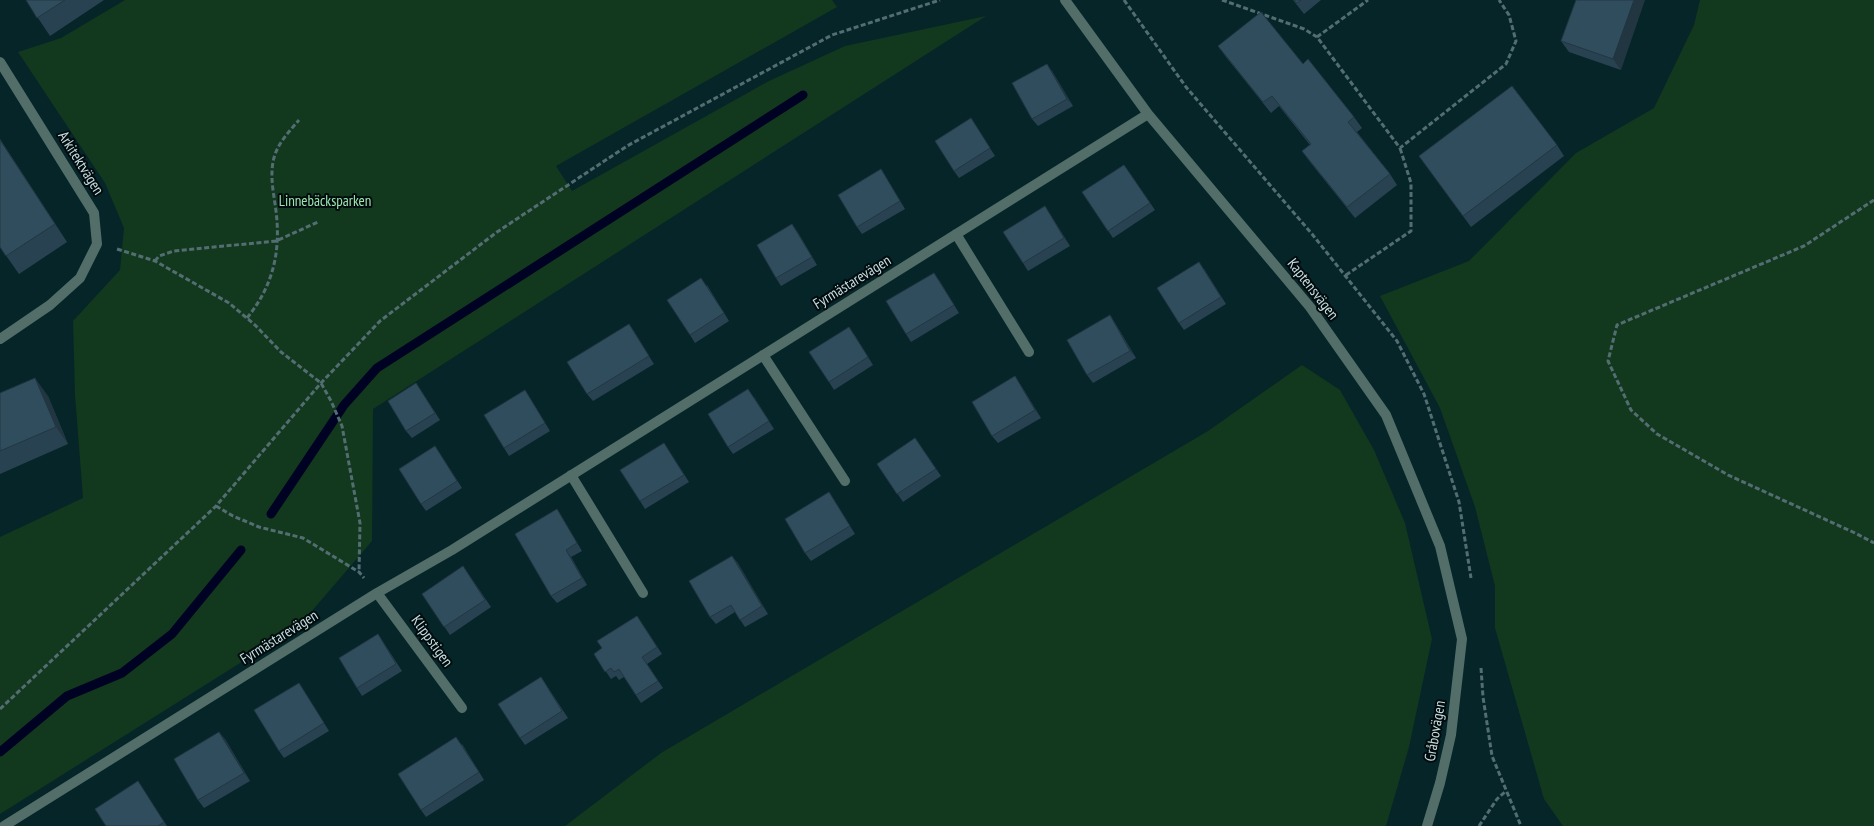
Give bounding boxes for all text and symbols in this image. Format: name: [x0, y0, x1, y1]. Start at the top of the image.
street label: Arkitektvägen: [54, 127, 108, 198]
park label: Linnebäcksparken: [279, 191, 371, 210]
street label: Fyrmästarevägen: [809, 250, 894, 313]
street label: Kaptensvägen: [1284, 254, 1343, 323]
street label: Fyrmästarevägen: [236, 605, 321, 668]
street label: Klippstigen: [407, 611, 457, 670]
street label: Gråbovägen: [1420, 699, 1449, 763]

